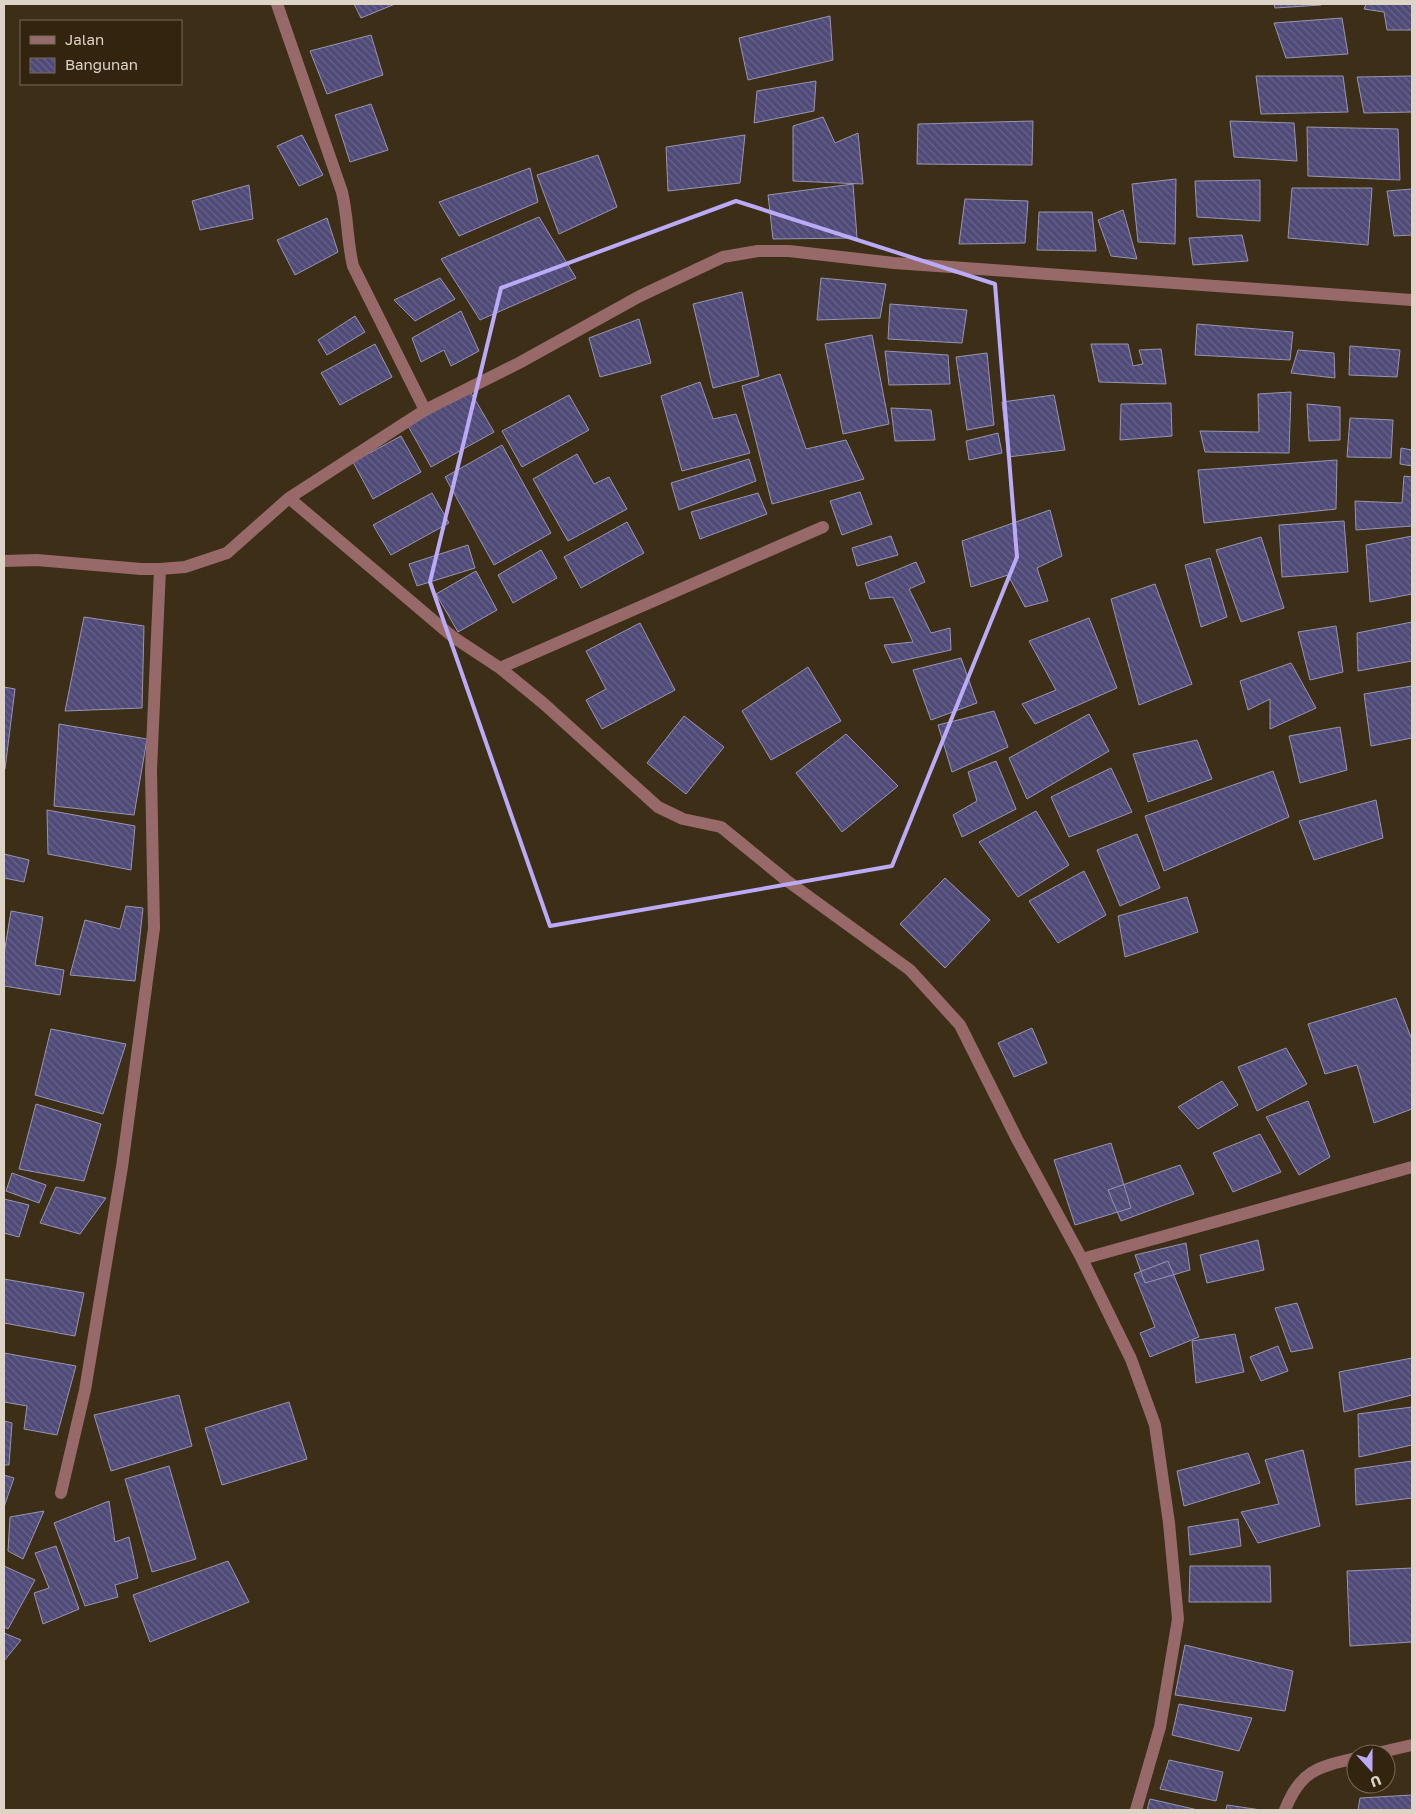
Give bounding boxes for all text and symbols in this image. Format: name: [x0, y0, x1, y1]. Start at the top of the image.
legend: [20, 20, 182, 85]
text: Jalan: [65, 30, 104, 48]
text: Bangunan: [65, 55, 138, 73]
north arrow: [1346, 1744, 1396, 1794]
text: U: [1368, 1772, 1384, 1791]

